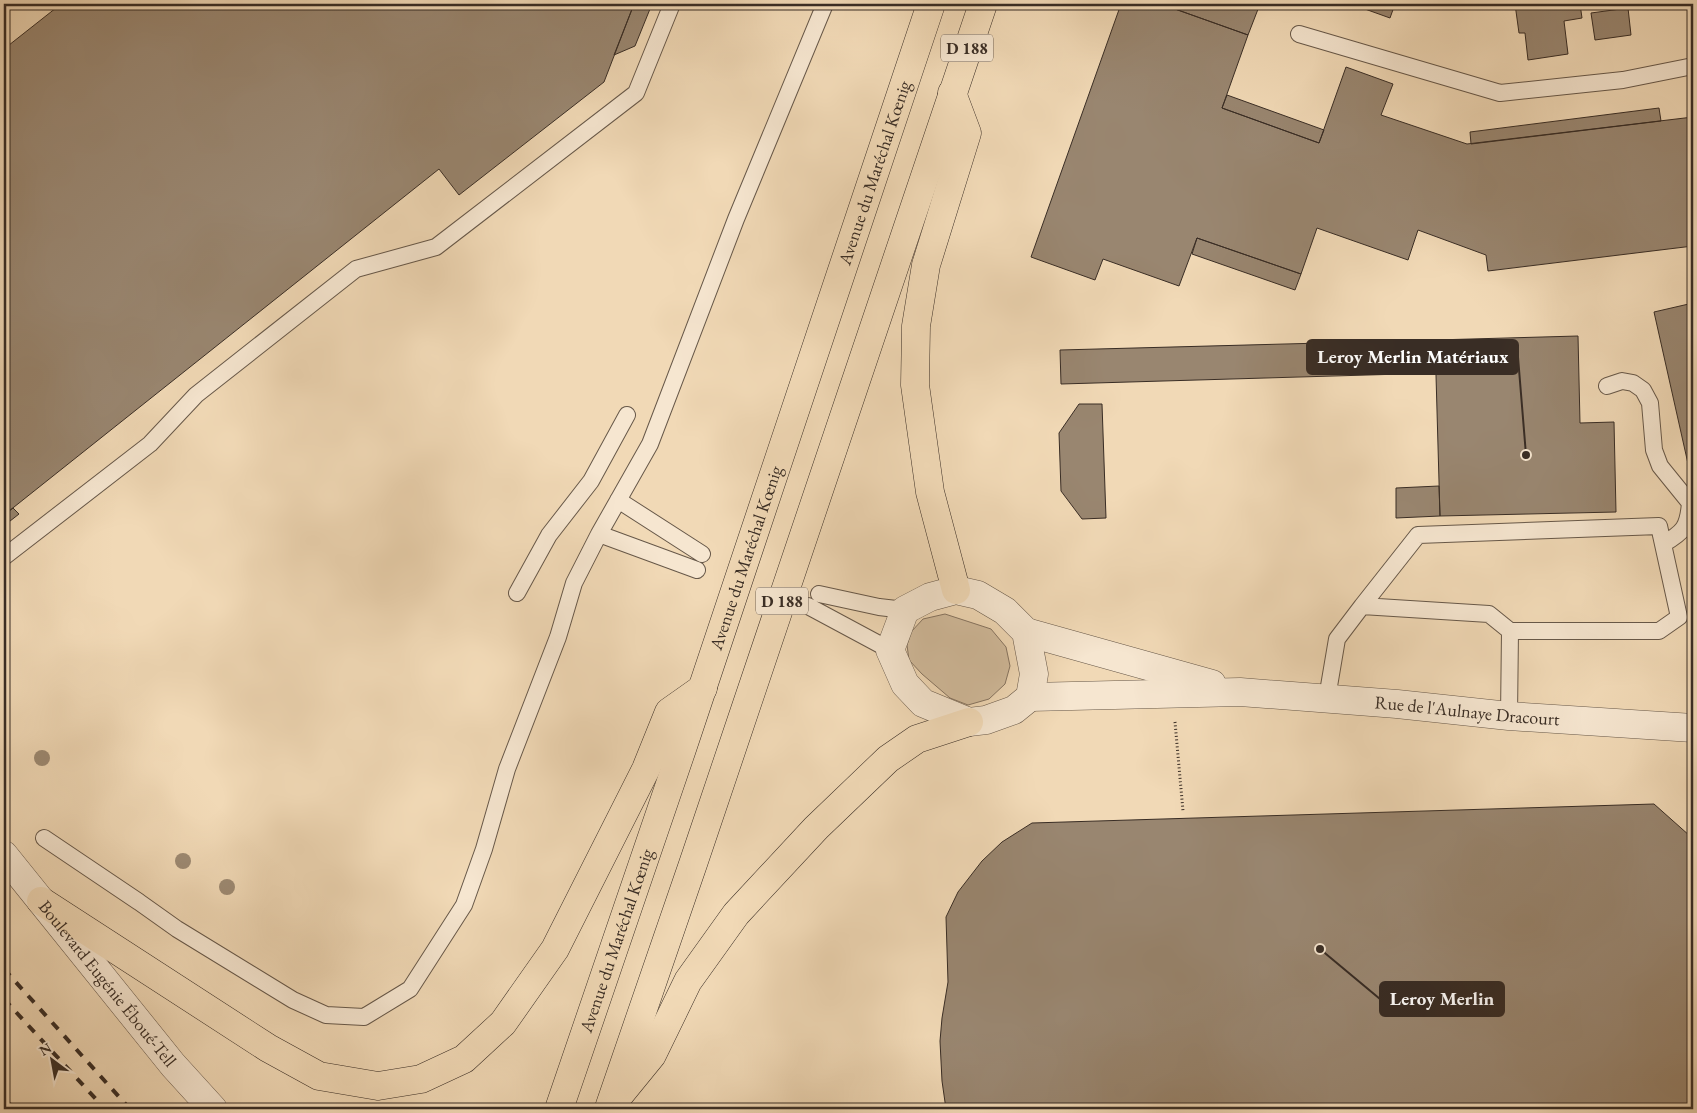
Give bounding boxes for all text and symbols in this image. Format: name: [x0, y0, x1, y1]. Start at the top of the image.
road number: D 188: [941, 34, 993, 62]
street label: Avenue du Maréchal Kœnig: [832, 77, 916, 269]
callout: Leroy Merlin Matériaux: [1307, 340, 1518, 374]
text: Leroy Merlin Matériaux: [1317, 344, 1509, 369]
street label: Avenue du Maréchal Kœnig: [704, 462, 787, 654]
road number: D 188: [756, 588, 808, 614]
street label: Rue de l'Aulnaye Dracourt: [1374, 690, 1561, 730]
street label: Avenue du Maréchal Kœnig: [574, 845, 658, 1036]
street label: Boulevard Eugénie Éboué-Tell: [34, 895, 182, 1071]
callout: Leroy Merlin: [1380, 982, 1504, 1016]
text: Leroy Merlin: [1390, 986, 1494, 1011]
north arrow: [28, 1036, 78, 1086]
text: N: [36, 1038, 55, 1060]

